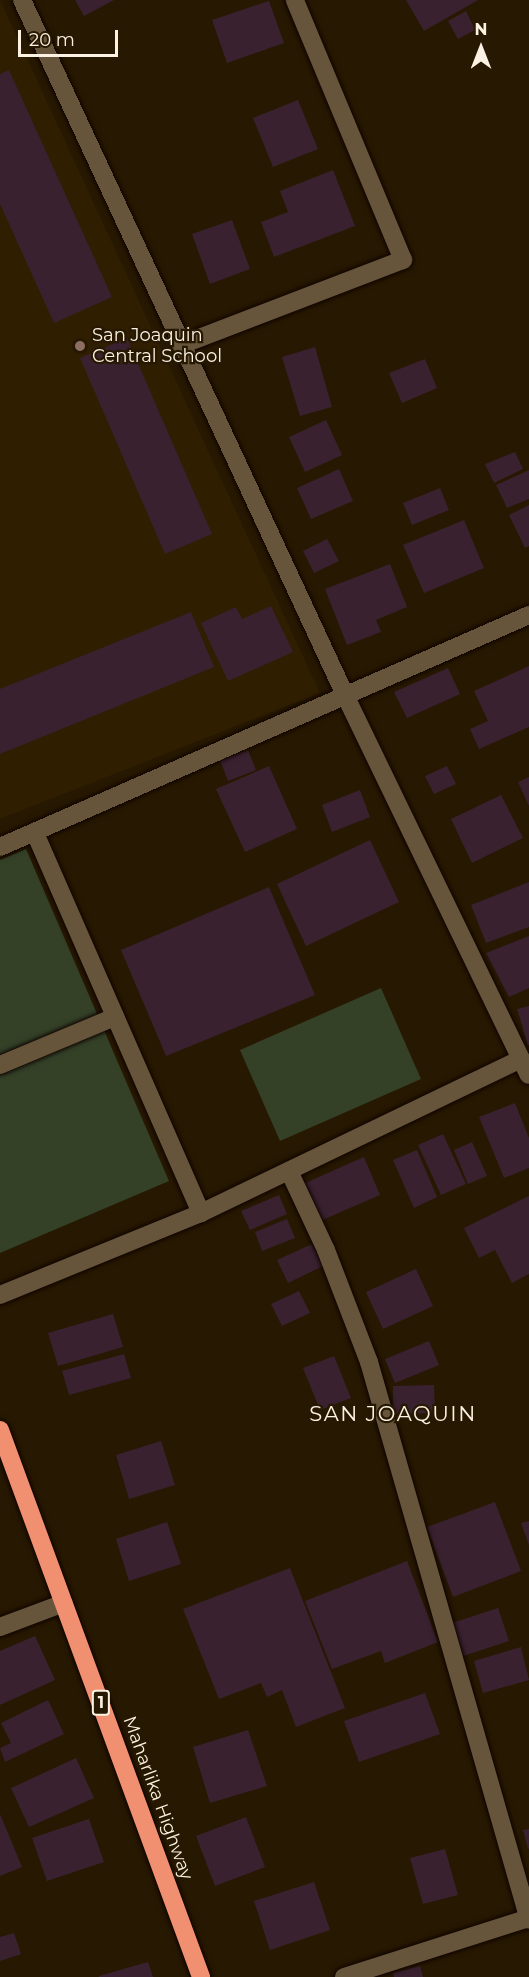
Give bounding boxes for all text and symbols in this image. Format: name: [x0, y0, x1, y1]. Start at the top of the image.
scale bar: [21, 18, 122, 56]
north arrow: [451, 18, 511, 78]
text: N: [475, 20, 487, 39]
text: 20 m: [29, 29, 75, 51]
place label: San Joaquin Central School: [92, 325, 222, 368]
marker: San Joaquin Central School: [73, 339, 87, 353]
district label: SAN JOAQUIN: [309, 1401, 477, 1427]
road number: 1: [90, 1690, 112, 1716]
street label: Maharlika Highway: [118, 1713, 198, 1883]

